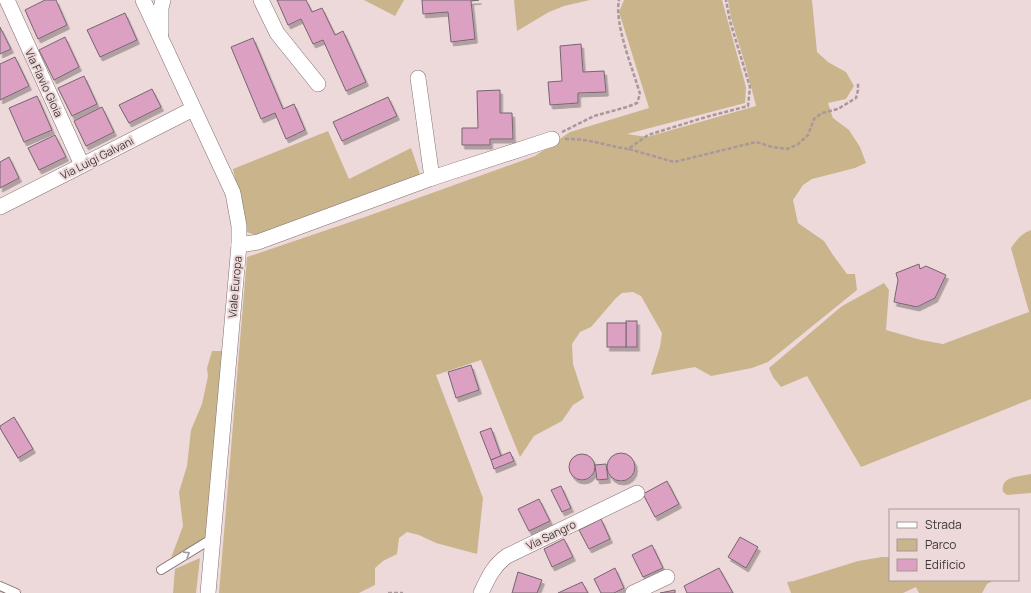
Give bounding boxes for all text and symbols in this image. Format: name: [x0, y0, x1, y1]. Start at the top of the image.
street label: Via Flavio Gioia: [22, 46, 67, 119]
street label: Via Luigi Galvani: [58, 133, 136, 182]
street label: Viale Europa: [224, 255, 245, 319]
legend: [889, 509, 1019, 581]
street label: Via Sangro: [523, 516, 579, 553]
text: Strada: [925, 516, 962, 533]
text: Parco: [925, 536, 956, 553]
one-way arrow: [183, 551, 190, 559]
text: Edificio: [925, 556, 965, 573]

